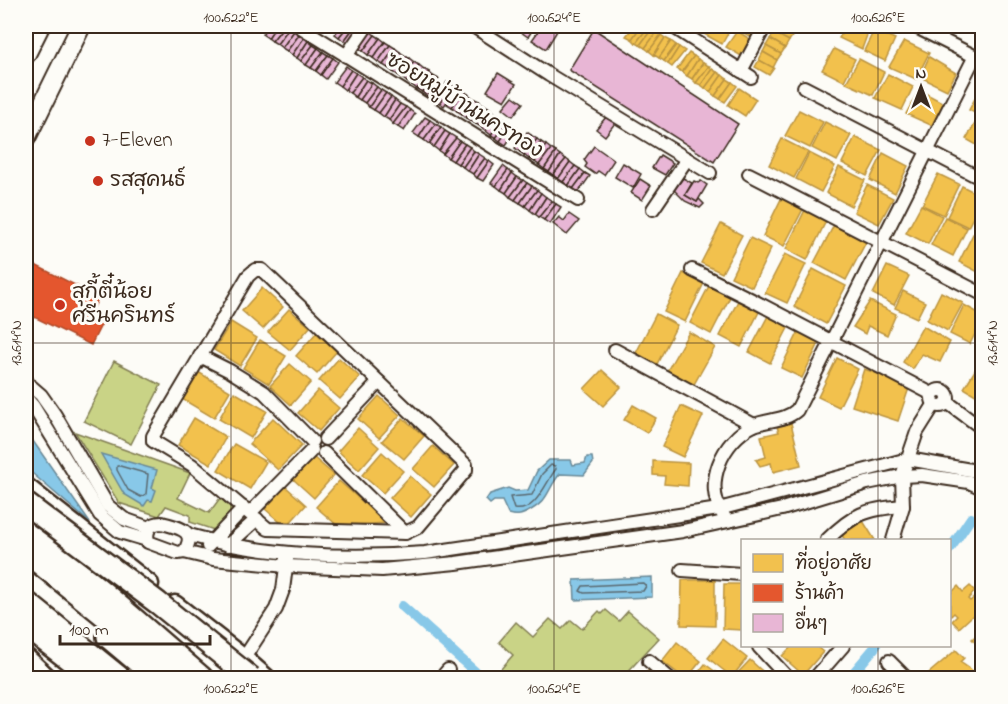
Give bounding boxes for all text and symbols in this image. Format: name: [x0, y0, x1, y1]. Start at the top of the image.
text: 100.622°E: [203, 7, 259, 29]
text: 100.624°E: [527, 7, 581, 29]
text: 100.626°E: [851, 7, 905, 29]
street label: ซอยหมู่บ้านนครทอง: [380, 45, 548, 167]
north arrow: [891, 57, 951, 117]
text: N: [916, 62, 927, 86]
place label: 7-Eleven: [102, 126, 173, 156]
marker: 7-Eleven: [83, 134, 97, 148]
place label: รสสุคนธ์: [110, 166, 186, 196]
marker: รสสุคนธ์: [91, 174, 105, 188]
place label: สุกี้ตี๋น้อย ศรีนครินทร์: [72, 272, 175, 332]
marker: สุกี้ตี๋น้อย ศรีนครินทร์: [53, 298, 67, 312]
text: 13.614°N: [6, 320, 28, 366]
text: 13.614°N: [982, 320, 1004, 366]
legend: [741, 539, 951, 647]
text: ที่อยู่อาศัย: [795, 545, 872, 578]
text: ร้านค้า: [795, 581, 844, 608]
text: อื่นๆ: [795, 605, 827, 638]
scale bar: [60, 608, 210, 646]
text: 100 m: [69, 618, 109, 644]
text: 100.622°E: [203, 678, 259, 700]
text: 100.624°E: [527, 678, 581, 700]
text: 100.626°E: [851, 678, 905, 700]

